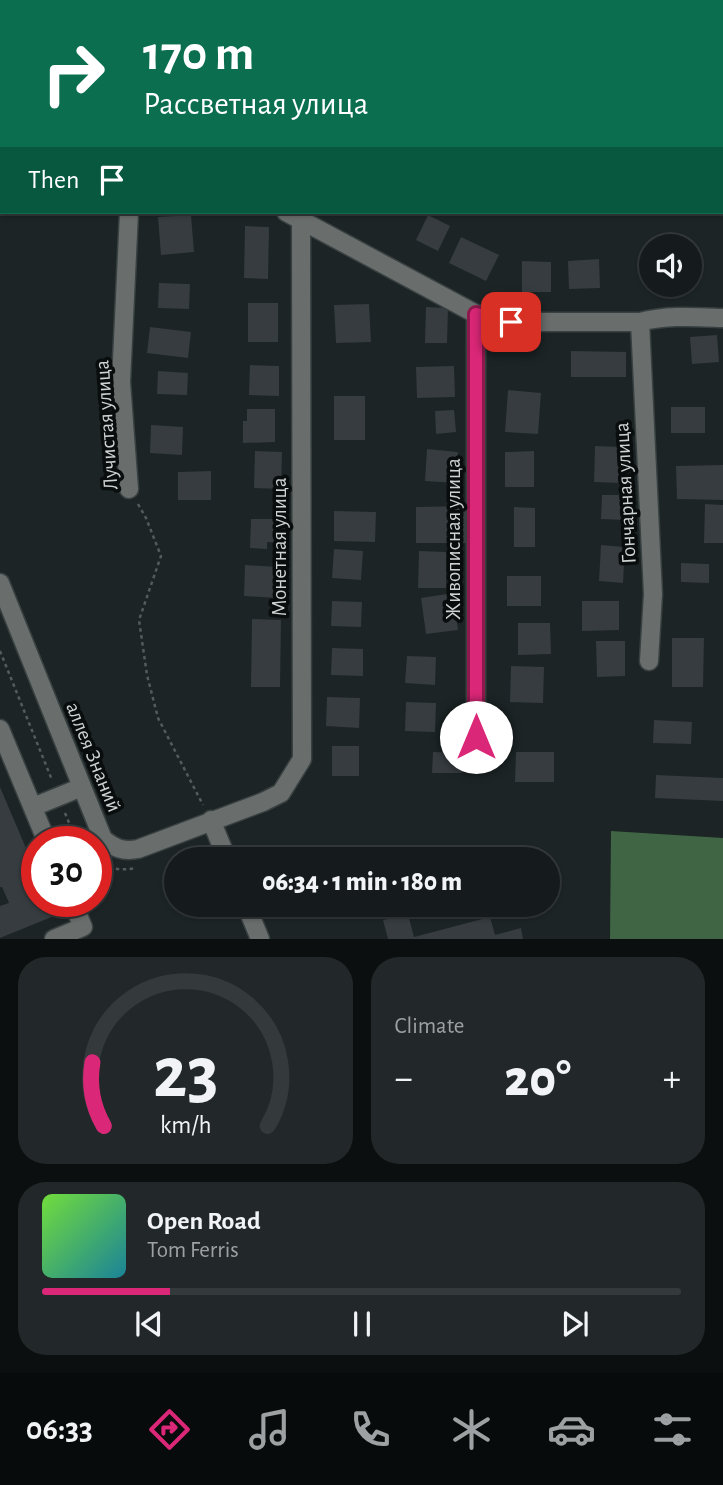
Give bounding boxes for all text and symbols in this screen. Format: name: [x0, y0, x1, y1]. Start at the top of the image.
icon: right: [28, 28, 119, 119]
text: 170 m: [143, 30, 254, 79]
text: Рассветная улица: [143, 88, 368, 120]
icon: arrive: [93, 161, 131, 199]
text: Then: [28, 167, 79, 193]
map controls: [639, 234, 702, 297]
button: sound: [639, 234, 702, 297]
pin: [481, 292, 541, 352]
icon: arrive: [492, 303, 530, 341]
street label: Лучистая улица: [91, 359, 122, 491]
street label: Гончарная улица: [611, 421, 640, 564]
street label: Живописная улица: [443, 458, 464, 620]
street label: Монетная улица: [269, 477, 290, 617]
street label: аллея Знаний: [62, 699, 125, 815]
position arrow: [439, 700, 513, 774]
speed limit sign: 30: [21, 826, 112, 917]
text: 06:34 · 1 min · 180 m: [262, 869, 462, 895]
text: Climate: [395, 1015, 464, 1038]
text: 23: [152, 1039, 218, 1112]
text: 20°: [504, 1053, 571, 1105]
text: −: [395, 1060, 413, 1098]
text: +: [663, 1060, 681, 1098]
text: km/h: [159, 1113, 211, 1138]
text: Open Road: [147, 1208, 261, 1234]
text: Tom Ferris: [147, 1239, 239, 1262]
icon: previous: [130, 1305, 168, 1343]
icon: pause: [343, 1305, 381, 1343]
icon: next: [556, 1305, 594, 1343]
icon: directions: [145, 1405, 194, 1454]
icon: music: [245, 1405, 294, 1454]
icon: phone: [346, 1405, 395, 1454]
icon: climate: [447, 1405, 496, 1454]
icon: car: [547, 1405, 596, 1454]
icon: filters: [648, 1405, 697, 1454]
text: 06:33: [26, 1413, 93, 1445]

